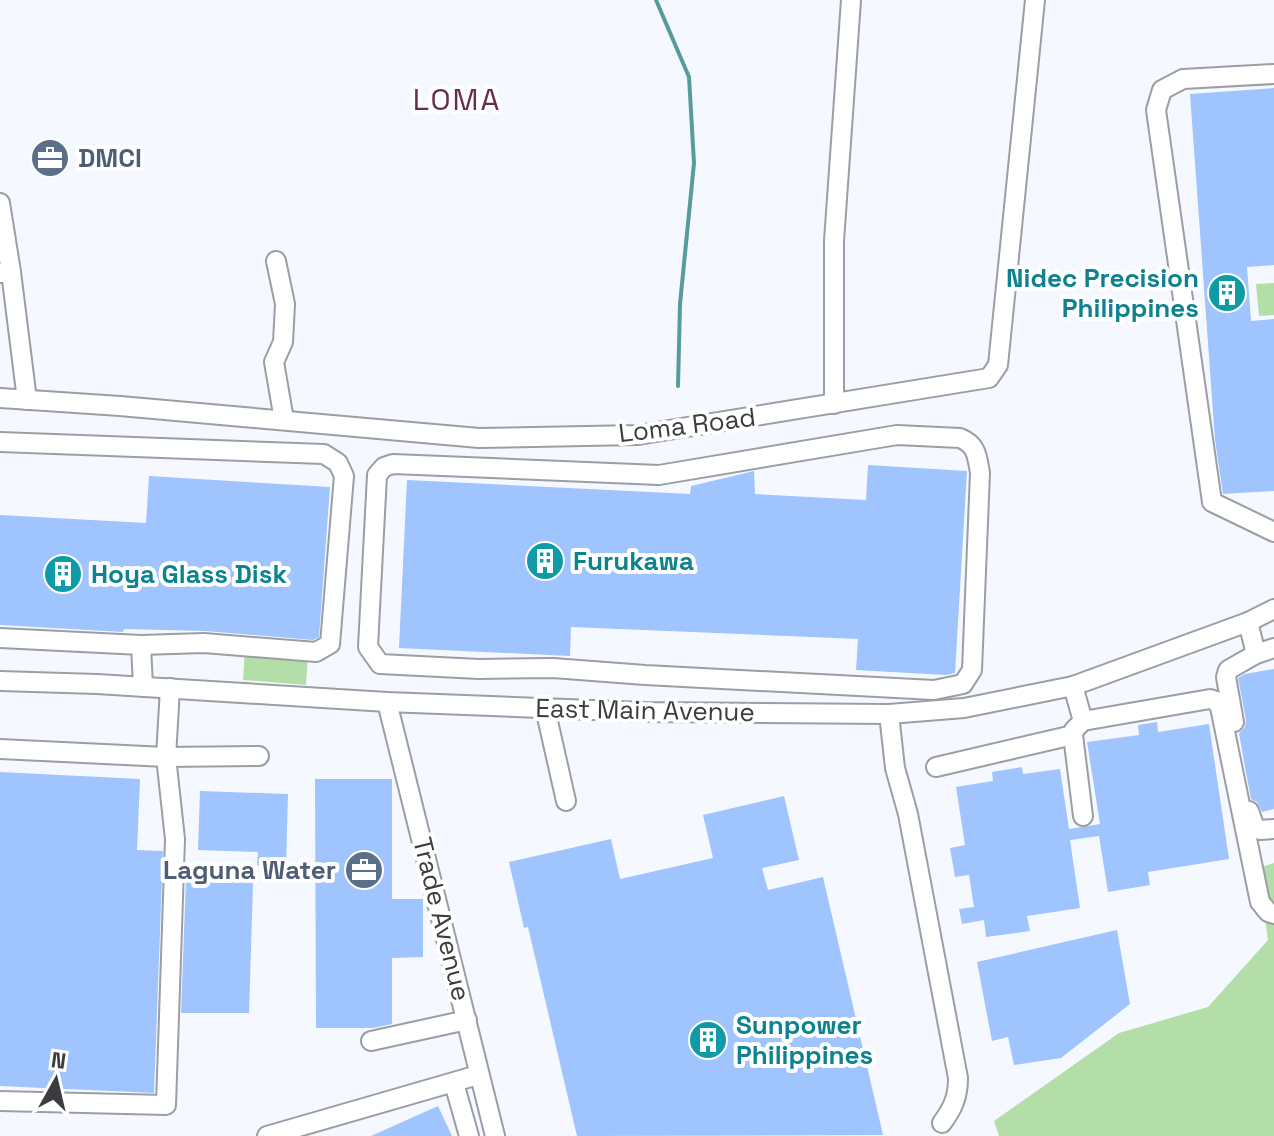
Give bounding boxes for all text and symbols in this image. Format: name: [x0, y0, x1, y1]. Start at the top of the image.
district label: LOMA: [413, 80, 501, 119]
office icon: DMCI: [29, 137, 71, 179]
place label: DMCI: [78, 141, 142, 175]
place label: Nidec Precision Philippines: [1006, 261, 1199, 325]
building icon: Nidec Precision Philippines: [1206, 272, 1248, 314]
street label: Loma Road: [616, 400, 758, 450]
building icon: Furukawa: [524, 540, 566, 582]
place label: Furukawa: [573, 544, 694, 578]
building icon: Hoya Glass Disk: [42, 553, 84, 595]
place label: Hoya Glass Disk: [91, 557, 287, 591]
street label: East Main Avenue: [535, 691, 755, 729]
street label: Trade Avenue: [405, 834, 479, 1004]
office icon: Laguna Water: [343, 849, 385, 891]
place label: Laguna Water: [163, 853, 336, 887]
place label: Sunpower Philippines: [736, 1008, 873, 1072]
building icon: Sunpower Philippines: [687, 1019, 729, 1061]
north arrow: [16, 1040, 96, 1120]
text: N: [50, 1045, 68, 1075]

